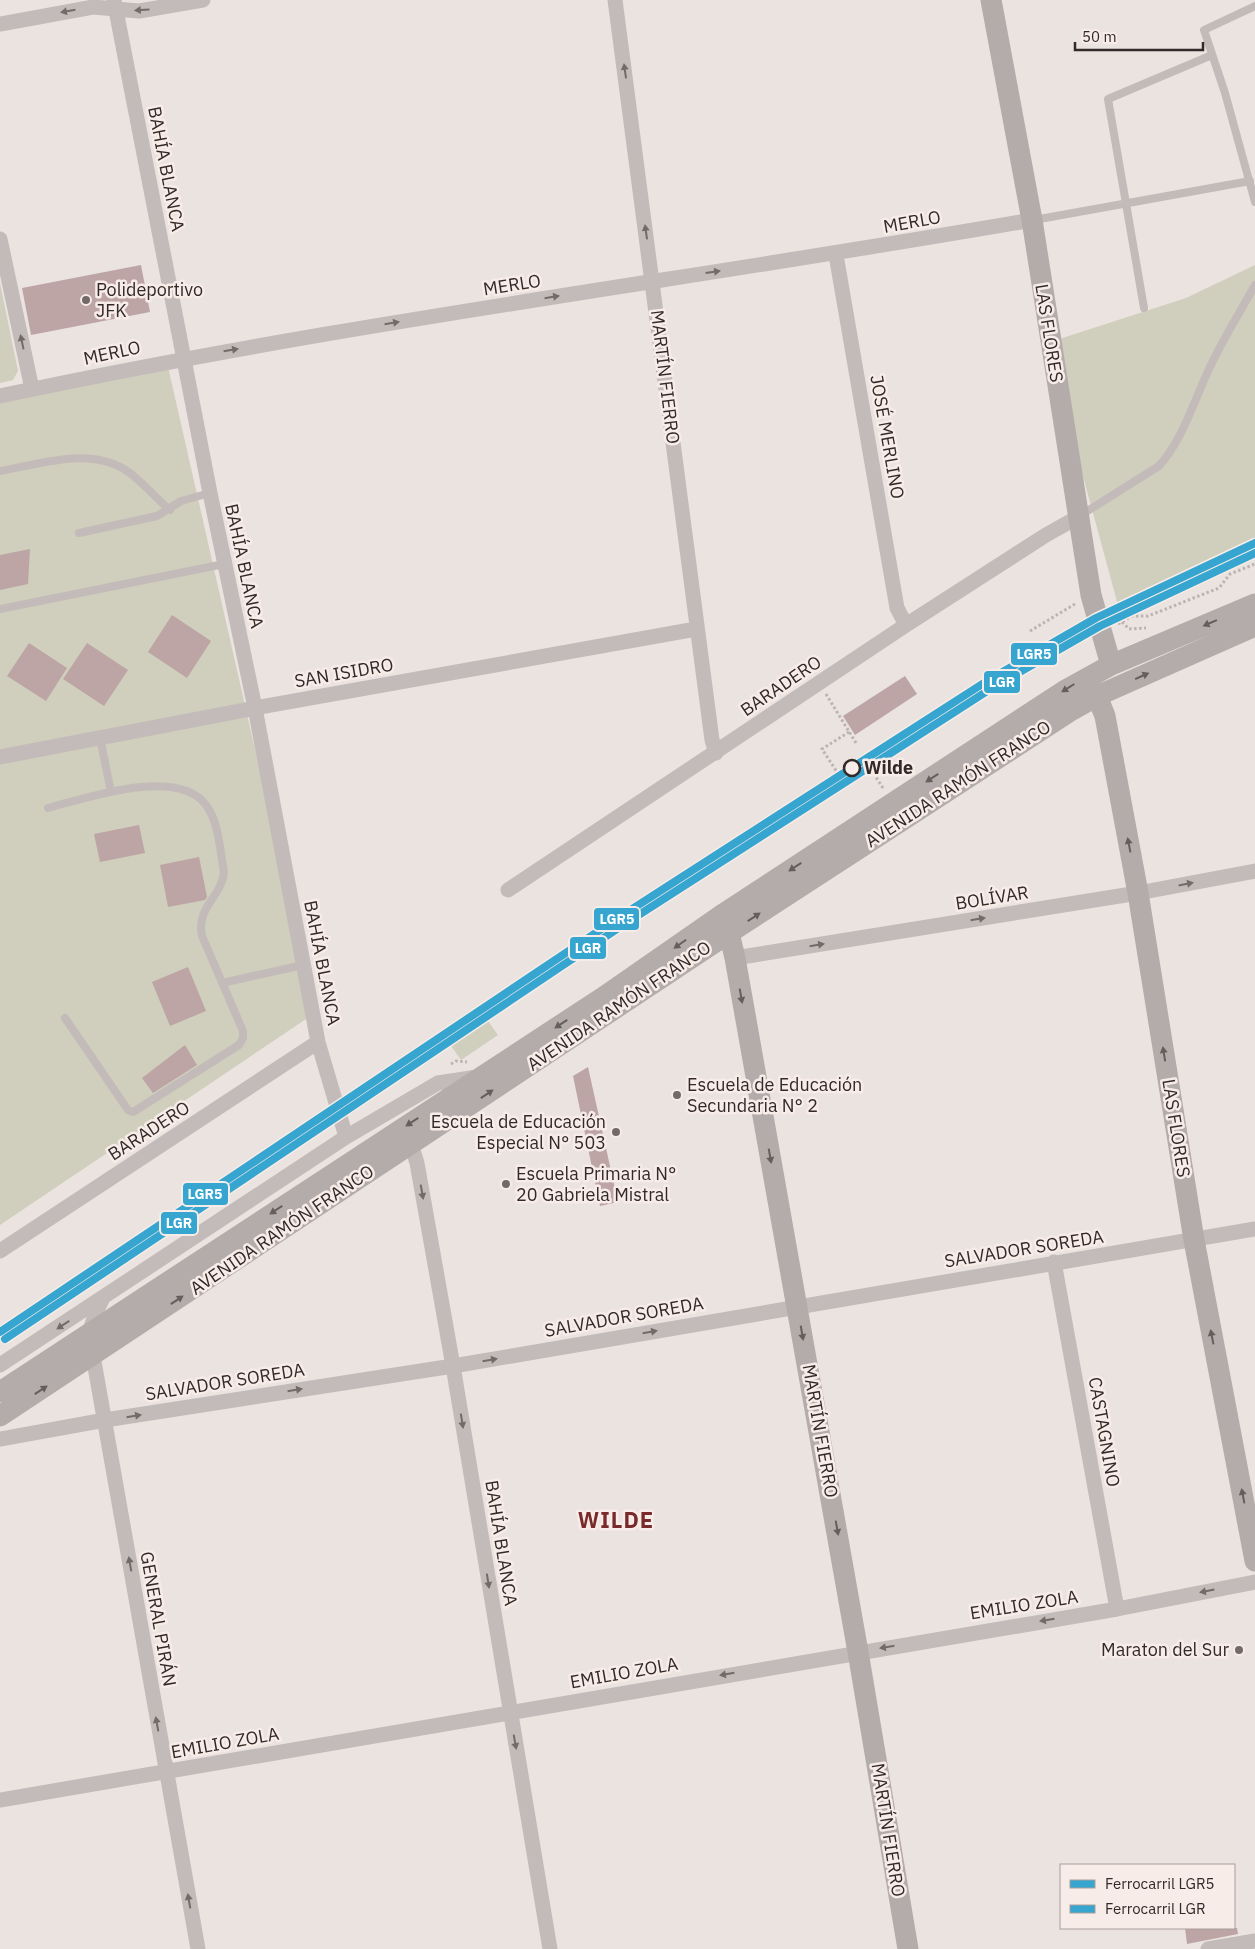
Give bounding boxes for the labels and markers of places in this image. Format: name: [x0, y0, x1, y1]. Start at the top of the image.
place label: Polideportivo JFK: [96, 278, 203, 322]
marker: Polideportivo JFK: [80, 294, 92, 306]
place label: Wilde: [864, 756, 913, 779]
marker: Wilde: [843, 759, 861, 777]
place label: Escuela de Educación Secundaria N° 2: [687, 1073, 862, 1117]
marker: Escuela de Educación Secundaria N° 2: [671, 1089, 683, 1101]
place label: Escuela de Educación Especial N° 503: [431, 1110, 606, 1154]
marker: Escuela de Educación Especial N° 503: [610, 1126, 622, 1138]
place label: Escuela Primaria N° 20 Gabriela Mistral: [516, 1162, 676, 1206]
marker: Escuela Primaria N° 20 Gabriela Mistral: [500, 1178, 512, 1190]
place label: Maraton del Sur: [1101, 1638, 1229, 1661]
marker: Maraton del Sur: [1233, 1644, 1245, 1656]

